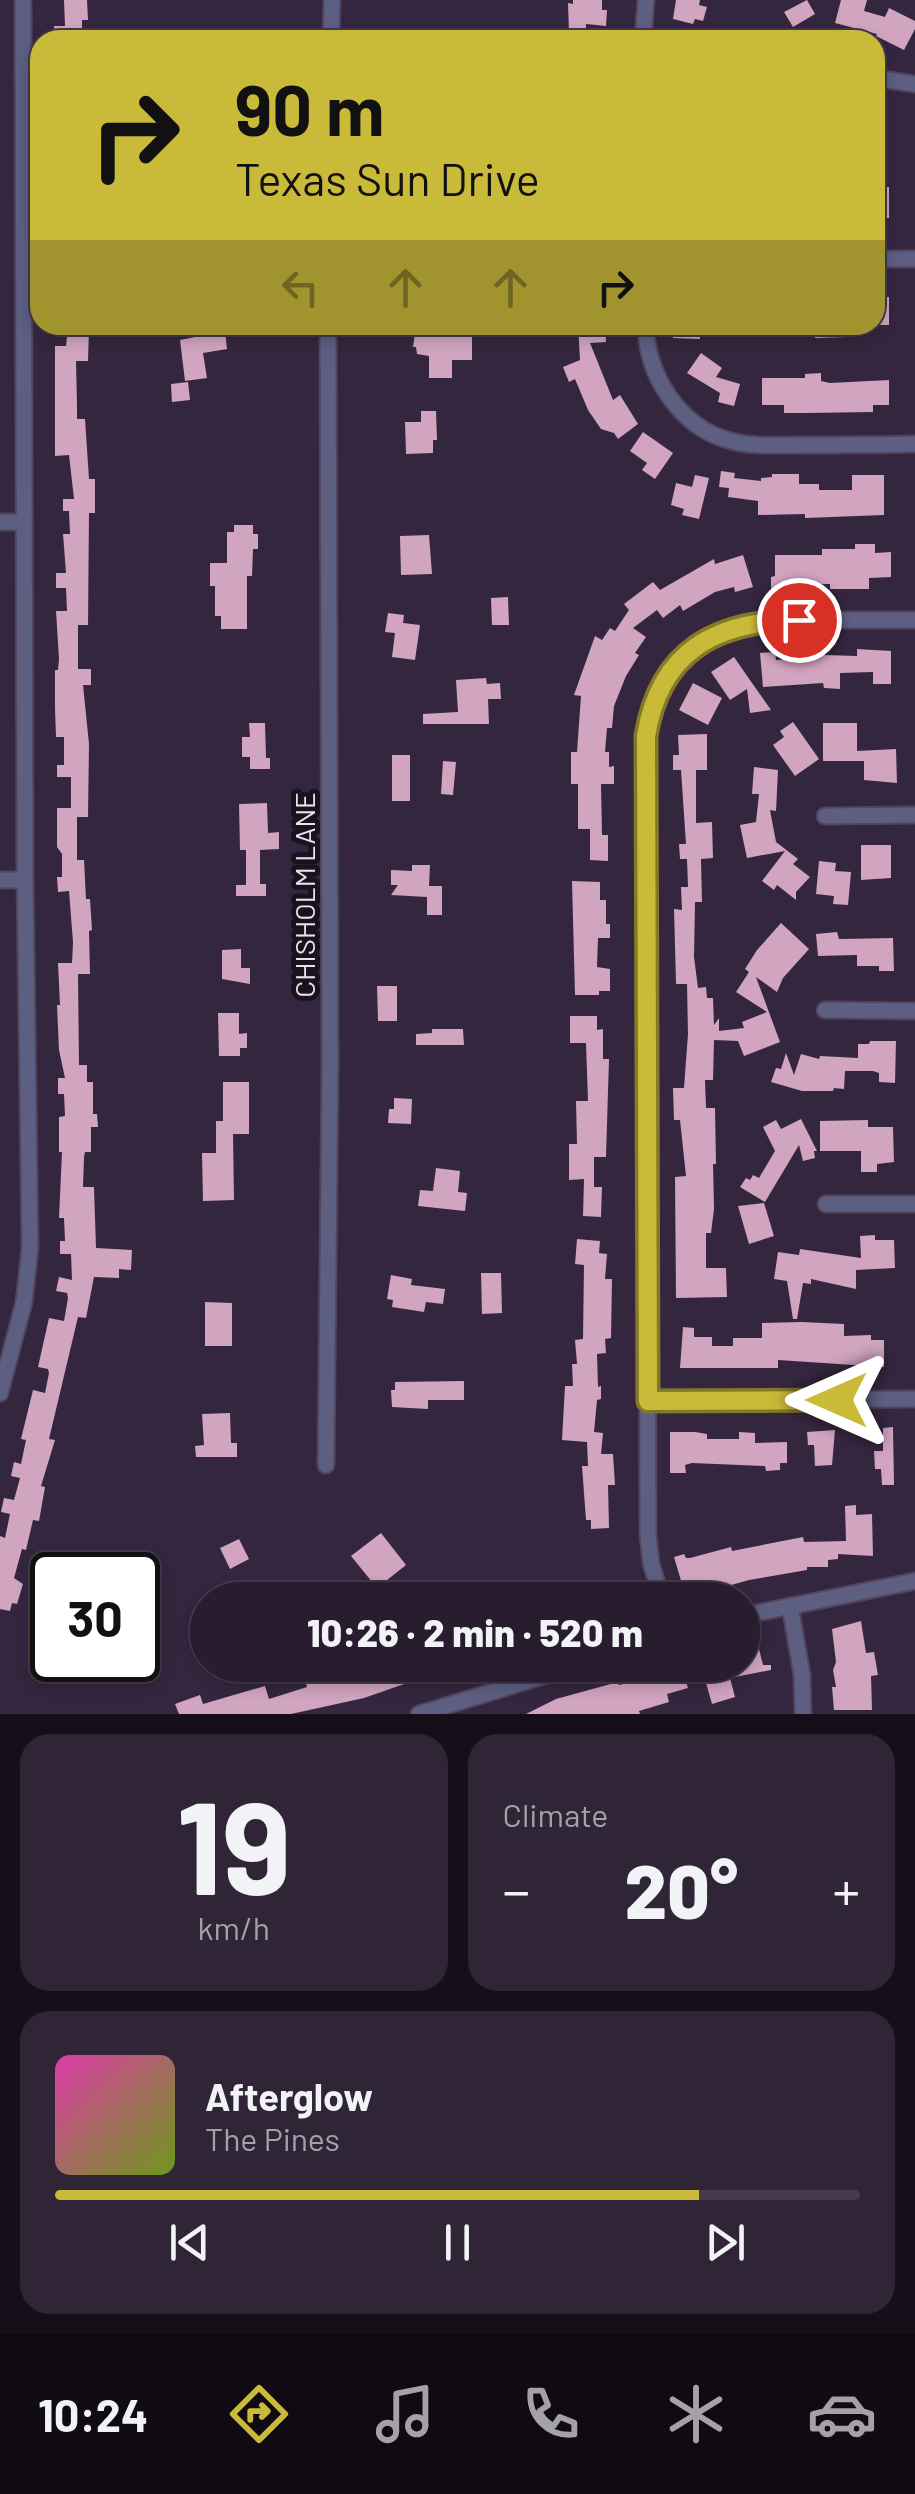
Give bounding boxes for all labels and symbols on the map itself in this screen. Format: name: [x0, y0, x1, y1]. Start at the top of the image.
pin: [757, 578, 842, 663]
street label: CHISHOLM LANE: [287, 792, 321, 998]
position arrow: [785, 1348, 889, 1452]
speed limit sign: 30: [30, 1552, 160, 1682]

